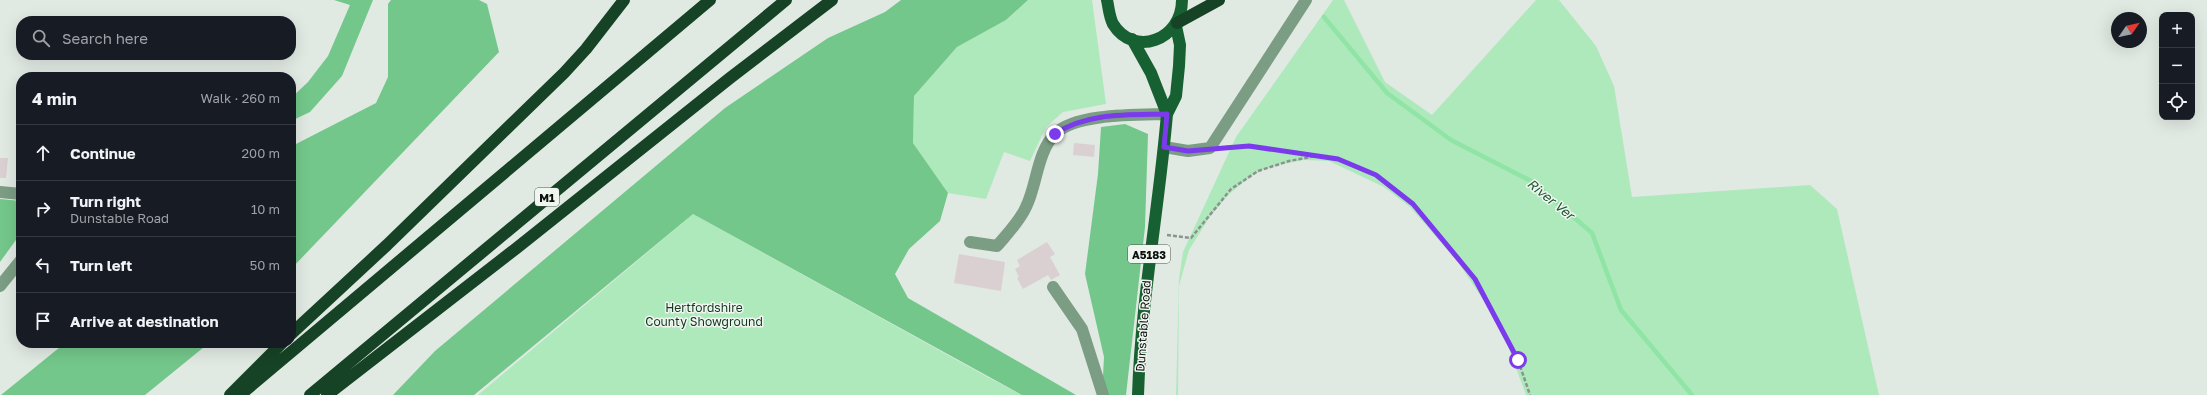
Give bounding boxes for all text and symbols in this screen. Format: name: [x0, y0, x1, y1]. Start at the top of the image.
north arrow: [2111, 12, 2147, 48]
map controls: [2159, 12, 2195, 120]
button: +: [2159, 12, 2195, 48]
search box: [16, 16, 296, 60]
icon: search: [30, 27, 52, 49]
text: Search here: [62, 29, 148, 47]
button: −: [2159, 48, 2195, 84]
button: locate: [2159, 84, 2195, 120]
text: 4 min: [32, 88, 77, 109]
text: Walk · 260 m: [201, 90, 280, 106]
route end: [1046, 125, 1064, 143]
icon: ahead: [32, 142, 54, 164]
text: Continue: [70, 144, 136, 162]
text: 200 m: [242, 145, 280, 161]
water label: River Ver: [1524, 175, 1579, 224]
road number: M1: [535, 188, 559, 206]
text: Turn right: [70, 192, 141, 210]
icon: right: [32, 198, 54, 220]
text: 10 m: [251, 201, 280, 217]
text: Dunstable Road: [70, 210, 169, 226]
road number: A5183: [1128, 245, 1170, 263]
icon: left: [32, 254, 54, 276]
text: Turn left: [70, 256, 132, 274]
text: 50 m: [250, 257, 280, 273]
street label: Dunstable Road: [1132, 280, 1154, 372]
park label: Hertfordshire County Showground: [645, 300, 763, 329]
icon: arrive: [32, 310, 54, 332]
text: Arrive at destination: [70, 312, 219, 330]
route start: [1509, 351, 1527, 369]

